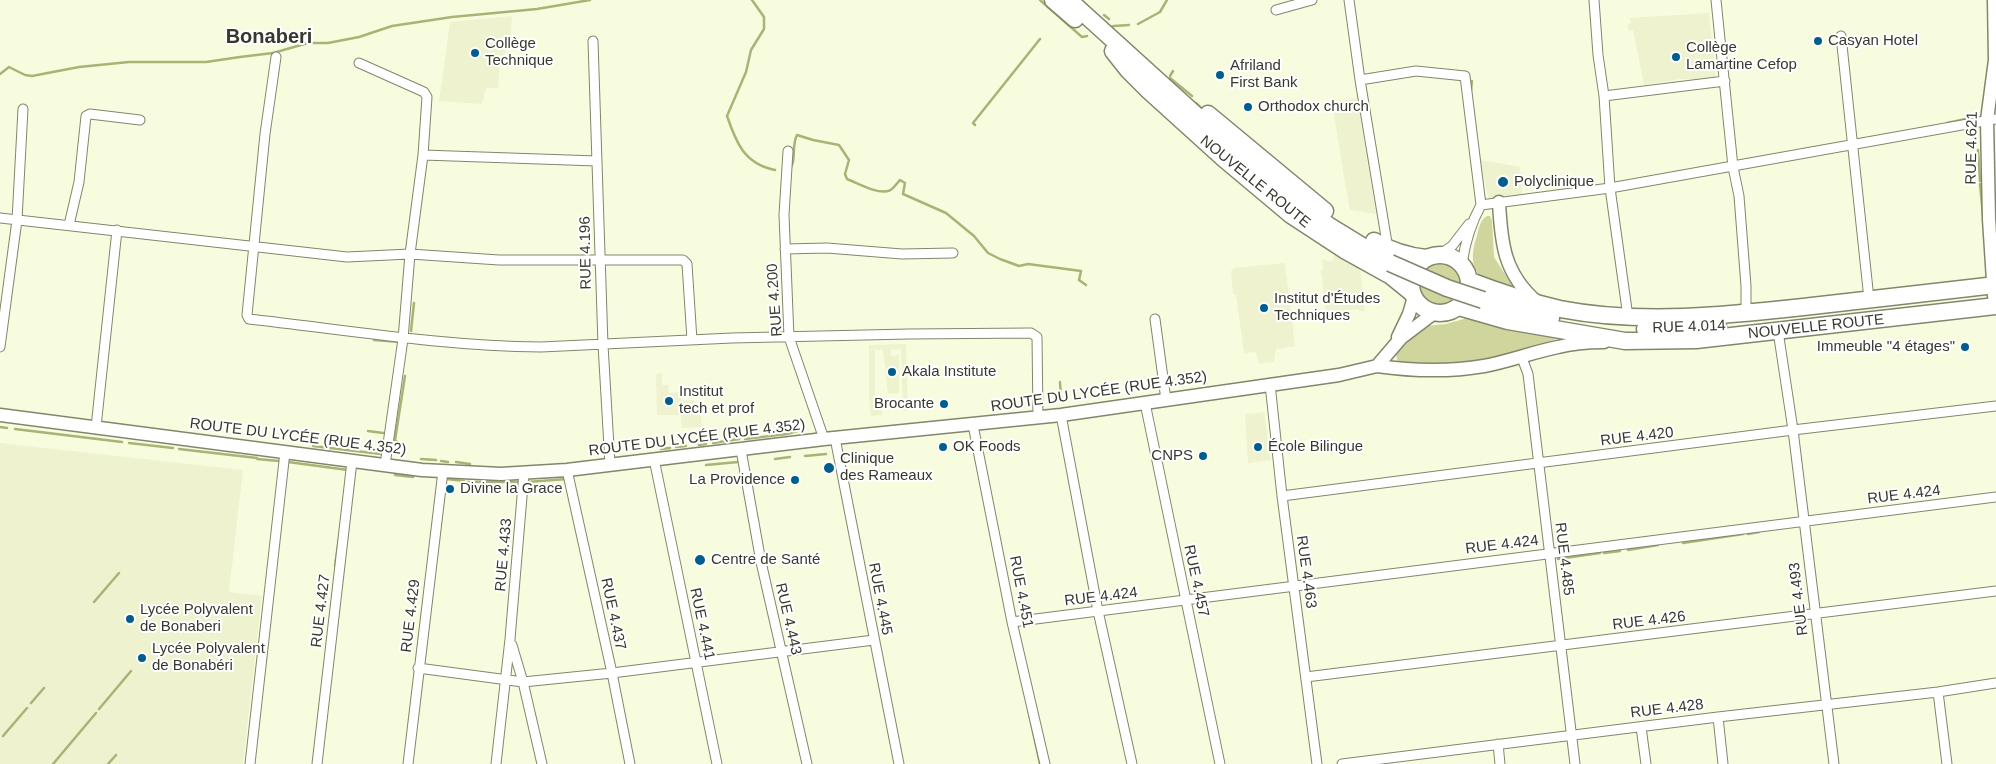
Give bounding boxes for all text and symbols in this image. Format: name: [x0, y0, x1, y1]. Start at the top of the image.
district label: Bonaberi: [226, 25, 312, 49]
place label: Casyan Hotel: [1828, 32, 1918, 50]
place label: Collège Technique: [485, 35, 553, 70]
marker: Casyan Hotel: [1812, 35, 1824, 47]
place label: Collège Lamartine Cefop: [1686, 39, 1797, 74]
marker: Collège Technique: [469, 47, 481, 59]
marker: Collège Lamartine Cefop: [1670, 51, 1682, 63]
place label: Afriland First Bank: [1230, 57, 1298, 92]
marker: Afriland First Bank: [1214, 69, 1226, 81]
place label: Orthodox church: [1258, 98, 1369, 116]
marker: Orthodox church: [1242, 101, 1254, 113]
street label: RUE 4.621: [1962, 111, 1982, 185]
street label: NOUVELLE ROUTE: [1196, 132, 1314, 232]
place label: Polyclinique: [1514, 173, 1594, 191]
marker: Polyclinique: [1496, 175, 1510, 189]
street label: RUE 4.196: [576, 216, 596, 290]
street label: RUE 4.200: [763, 263, 787, 337]
place label: Institut d'Études Techniques: [1274, 290, 1380, 325]
marker: Institut d'Études Techniques: [1258, 302, 1270, 314]
street label: NOUVELLE ROUTE: [1747, 311, 1885, 343]
street label: RUE 4.014: [1652, 317, 1726, 337]
place label: Immeuble "4 étages": [1817, 338, 1955, 356]
marker: Immeuble "4 étages": [1959, 341, 1971, 353]
place label: Akala Institute: [902, 363, 996, 381]
marker: Akala Institute: [886, 366, 898, 378]
street label: ROUTE DU LYCÉE (RUE 4.352): [990, 368, 1208, 416]
place label: Institut tech et prof: [679, 383, 754, 418]
marker: Institut tech et prof: [663, 395, 675, 407]
place label: Brocante: [874, 395, 934, 413]
marker: Brocante: [938, 398, 950, 410]
street label: ROUTE DU LYCÉE (RUE 4.352): [189, 415, 407, 459]
street label: ROUTE DU LYCÉE (RUE 4.352): [588, 416, 806, 460]
street label: RUE 4.420: [1599, 424, 1675, 450]
place label: OK Foods: [953, 438, 1021, 456]
place label: École Bilingue: [1268, 438, 1363, 456]
marker: OK Foods: [937, 441, 949, 453]
marker: École Bilingue: [1252, 441, 1264, 453]
place label: CNPS: [1151, 447, 1193, 465]
place label: Clinique des Rameaux: [840, 450, 933, 485]
marker: CNPS: [1197, 450, 1209, 462]
marker: Clinique des Rameaux: [822, 461, 836, 475]
place label: La Providence: [689, 471, 785, 489]
marker: La Providence: [789, 474, 801, 486]
place label: Divine la Grace: [460, 480, 563, 498]
street label: RUE 4.424: [1866, 482, 1942, 508]
marker: Divine la Grace: [444, 483, 456, 495]
street label: RUE 4.433: [492, 518, 516, 592]
street label: RUE 4.485: [1551, 521, 1577, 597]
street label: RUE 4.424: [1464, 532, 1540, 558]
street label: RUE 4.463: [1292, 534, 1320, 610]
street label: RUE 4.457: [1180, 543, 1212, 619]
place label: Centre de Santé: [711, 551, 820, 569]
marker: Centre de Santé: [693, 553, 707, 567]
street label: RUE 4.451: [1005, 554, 1037, 630]
street label: RUE 4.445: [864, 561, 896, 637]
street label: RUE 4.493: [1786, 561, 1812, 637]
street label: RUE 4.427: [308, 573, 334, 649]
street label: RUE 4.437: [597, 576, 629, 652]
street label: RUE 4.429: [398, 578, 424, 654]
street label: RUE 4.443: [771, 581, 805, 657]
street label: RUE 4.424: [1063, 584, 1139, 610]
street label: RUE 4.441: [686, 586, 718, 662]
place label: Lycée Polyvalent de Bonaberi: [140, 601, 253, 636]
street label: RUE 4.426: [1611, 608, 1687, 634]
marker: Lycée Polyvalent de Bonaberi: [124, 613, 136, 625]
place label: Lycée Polyvalent de Bonabéri: [152, 640, 265, 675]
marker: Lycée Polyvalent de Bonabéri: [136, 652, 148, 664]
street label: RUE 4.428: [1629, 696, 1705, 722]

